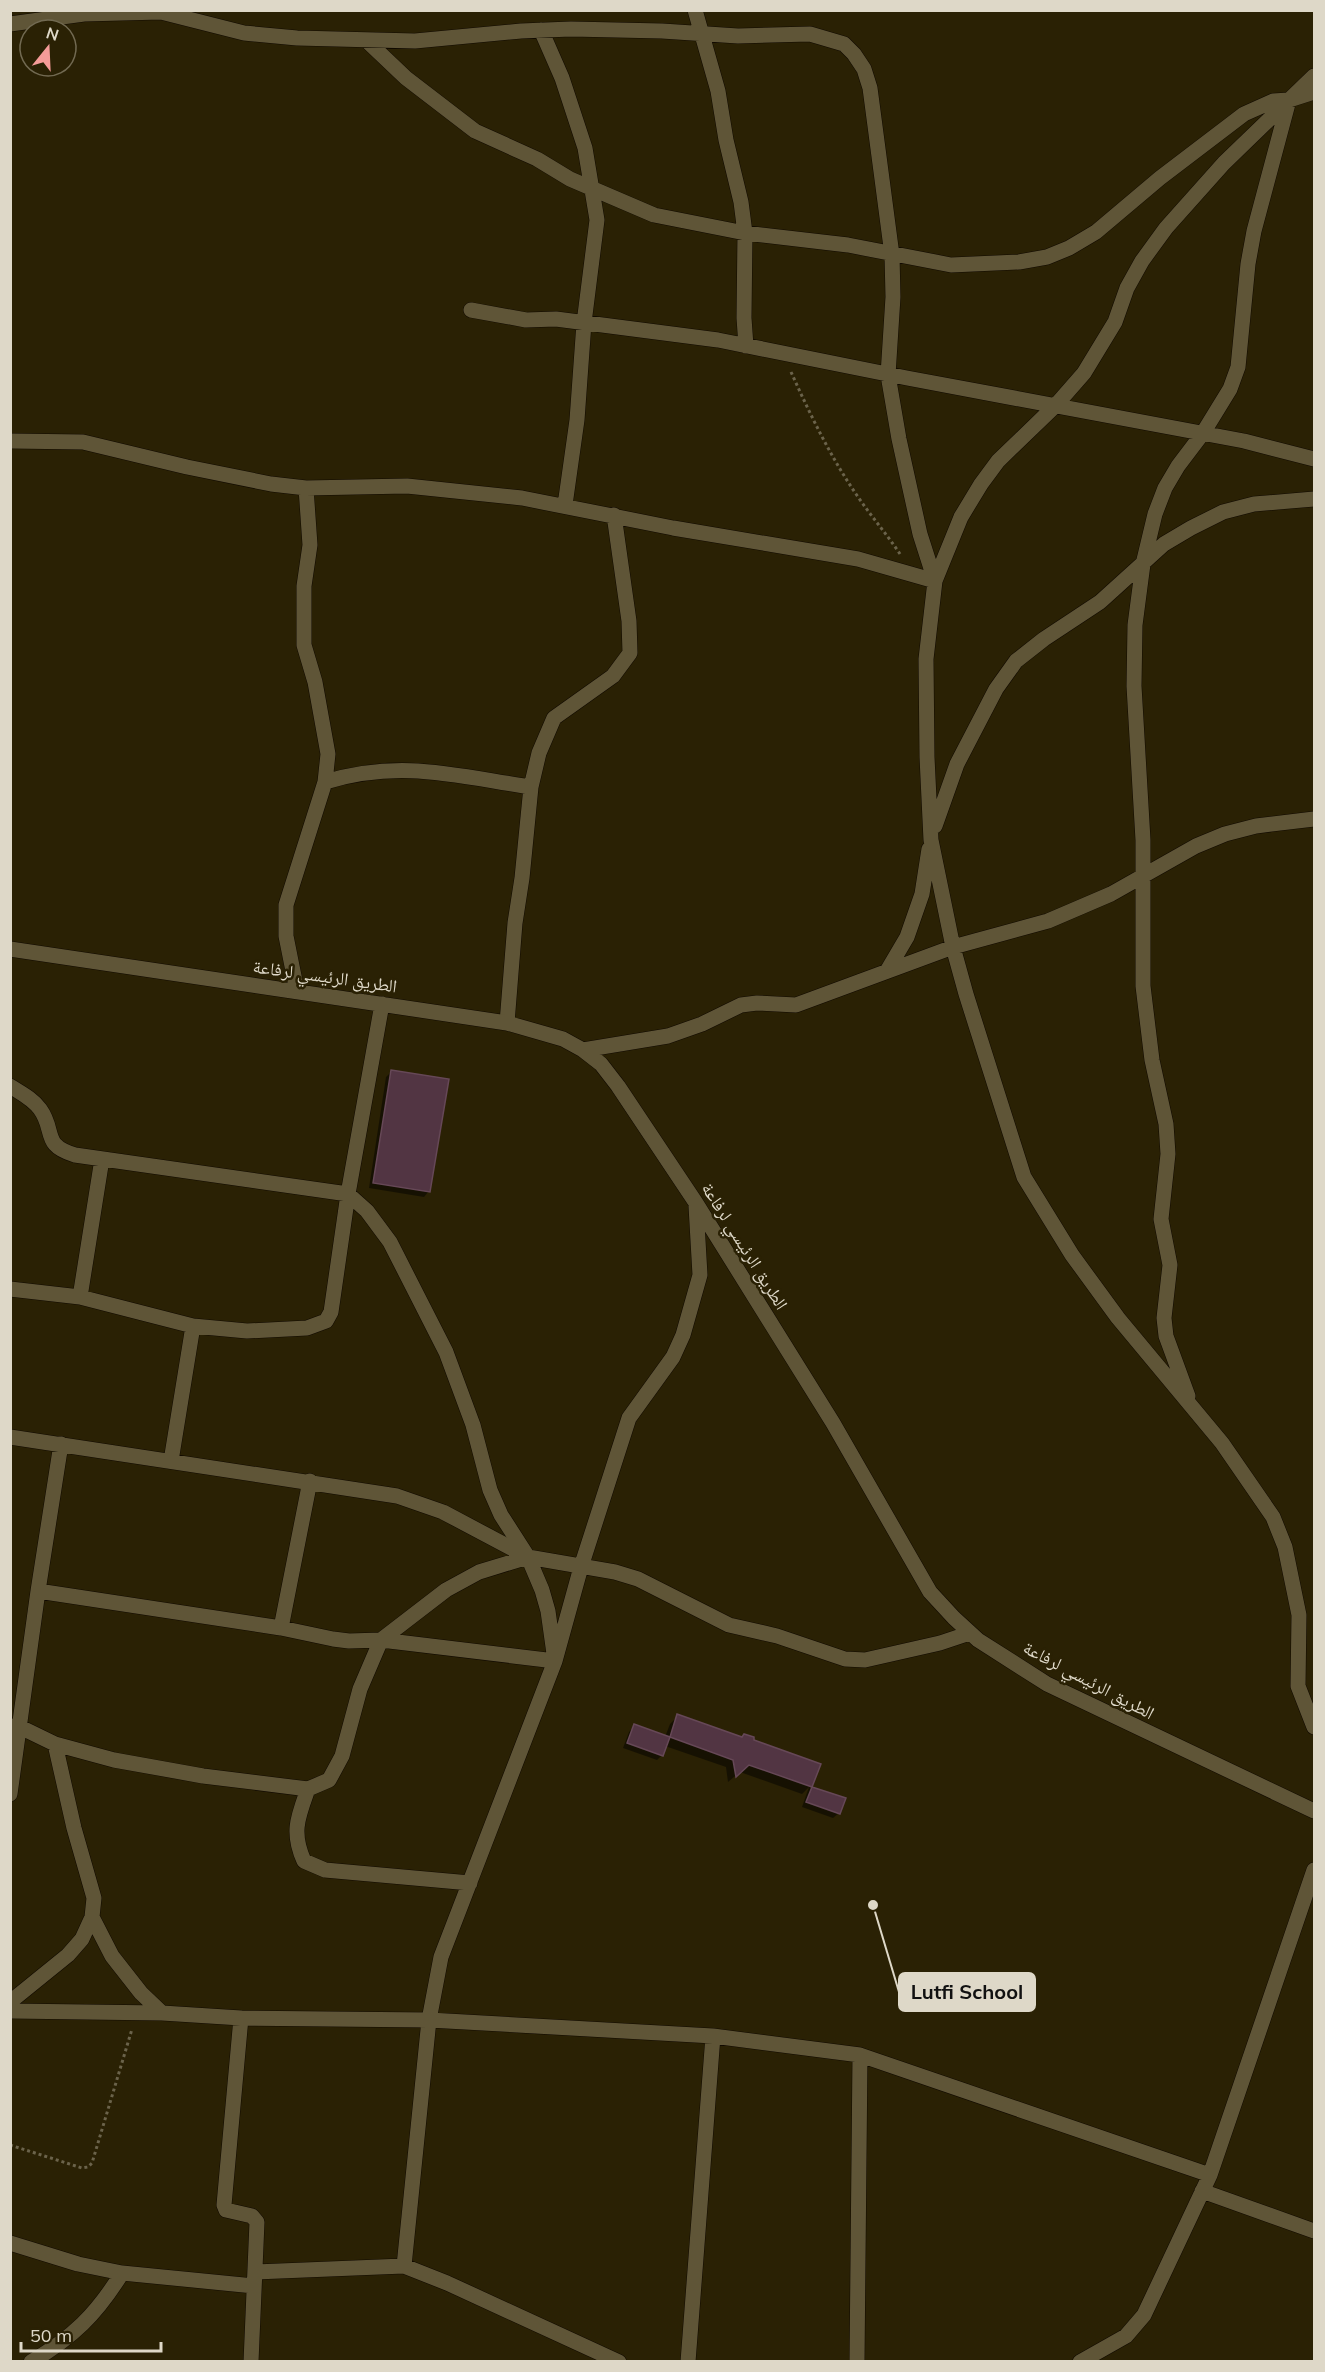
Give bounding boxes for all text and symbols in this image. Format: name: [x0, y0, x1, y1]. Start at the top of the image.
north arrow: [18, 18, 78, 78]
text: N: [44, 22, 61, 45]
street label: الطريق الرئيسي لرفاعة: [251, 954, 399, 1001]
street label: الطريق الرئيسي لرفاعة: [694, 1178, 793, 1316]
street label: الطريق الرئيسي لرفاعة: [1018, 1636, 1159, 1727]
callout: Lutfi School: [899, 1973, 1035, 2011]
text: Lutfi School: [911, 1979, 1023, 2004]
scale bar: [21, 2315, 160, 2353]
text: 50 m: [30, 2324, 72, 2347]

